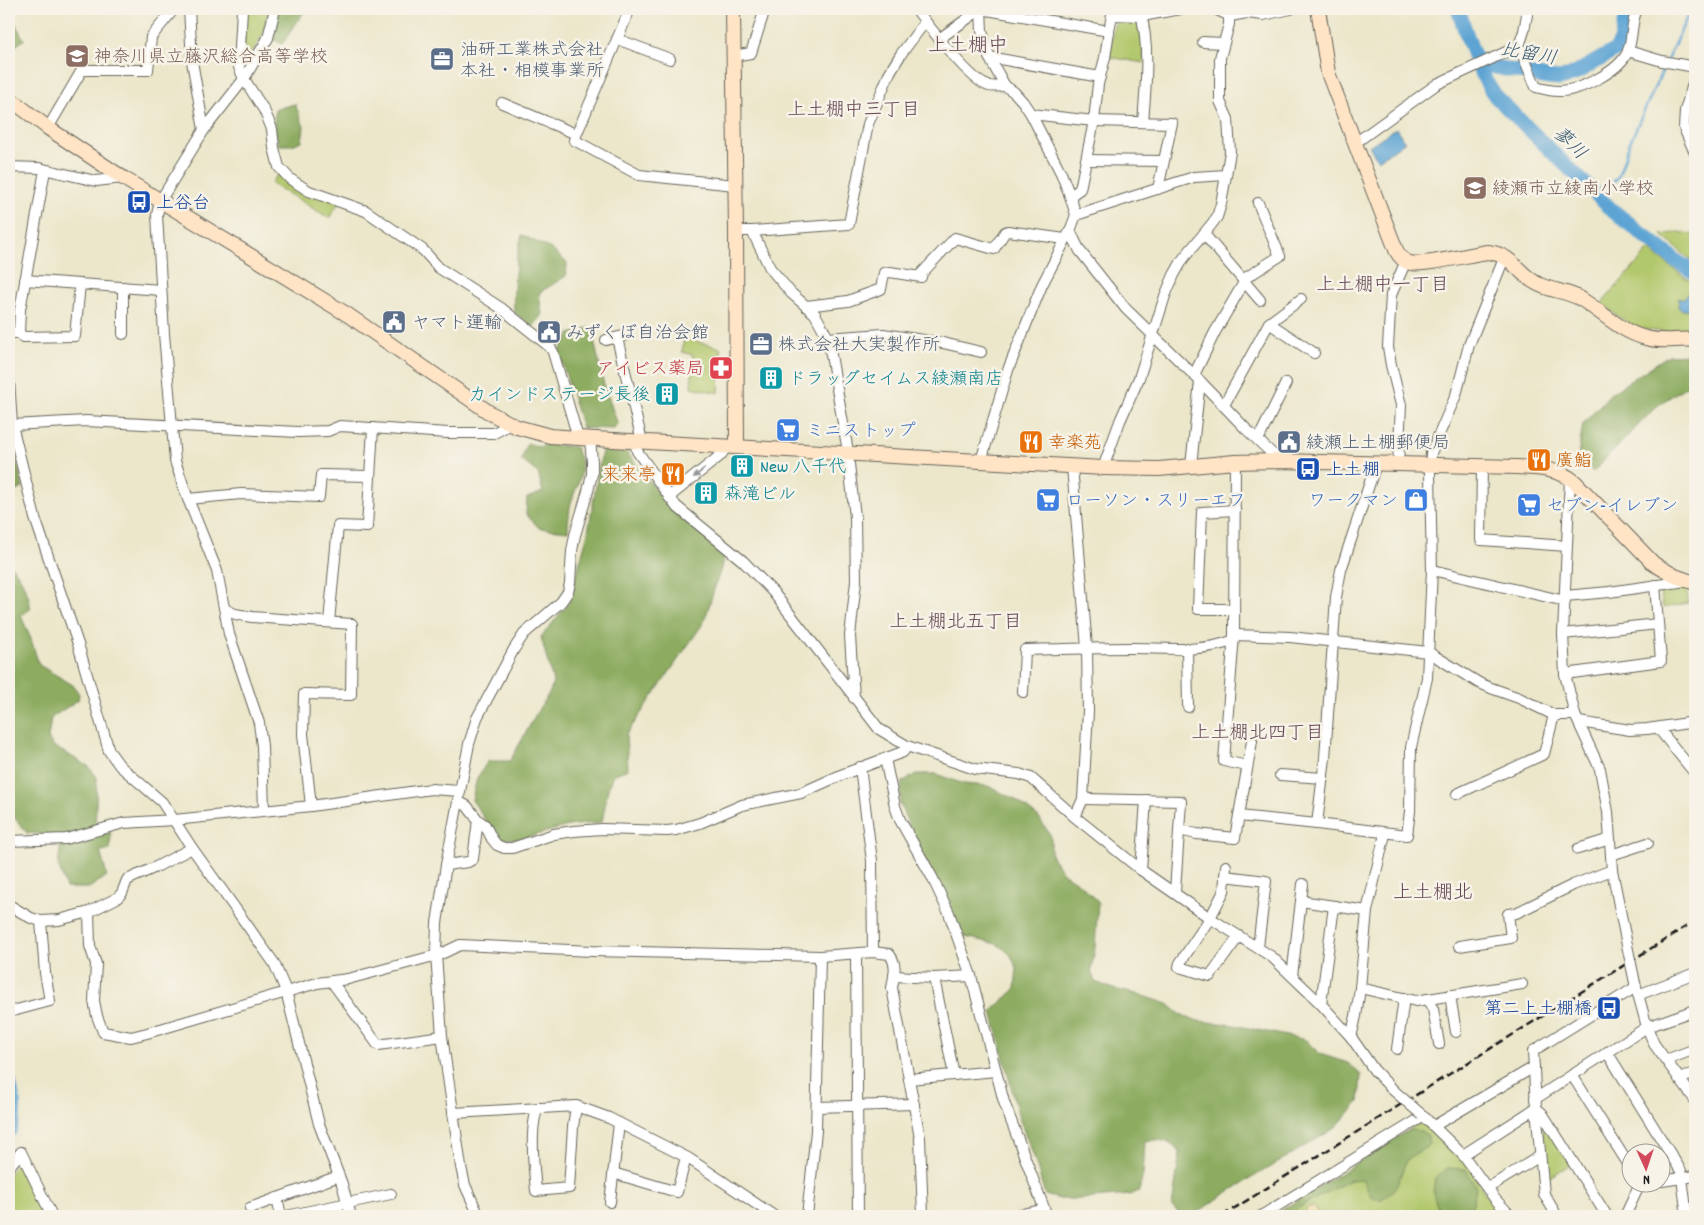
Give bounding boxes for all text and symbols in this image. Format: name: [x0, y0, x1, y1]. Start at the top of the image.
district label: 上土棚中: [928, 33, 1008, 61]
water label: 比留川: [1498, 37, 1559, 74]
place label: 油研工業株式会社 本社・相模事業所: [460, 39, 604, 85]
school or university icon: 神奈川県立藤沢総合高等学校: [64, 43, 90, 69]
place label: 神奈川県立藤沢総合高等学校: [94, 46, 328, 71]
office icon: 油研工業株式会社 本社・相模事業所: [429, 46, 455, 72]
district label: 上土棚中三丁目: [787, 98, 921, 125]
water label: 蓼川: [1546, 122, 1592, 167]
school or university icon: 綾瀬市立綾南小学校: [1462, 175, 1488, 201]
place label: 綾瀬市立綾南小学校: [1492, 178, 1654, 203]
bus stop icon: 上谷台: [126, 189, 152, 215]
place label: 上谷台: [156, 192, 210, 217]
district label: 上土棚中一丁目: [1316, 273, 1450, 300]
public building icon: ヤマト運輸: [381, 309, 407, 335]
place label: ヤマト運輸: [412, 312, 502, 337]
public building icon: みずくぼ自治会館: [536, 319, 562, 345]
place label: みずくぼ自治会館: [566, 322, 709, 347]
office icon: 株式会社大実製作所: [748, 331, 774, 357]
place label: 株式会社大実製作所: [778, 334, 940, 359]
pharmacy icon: アイビス薬局: [708, 355, 734, 381]
place label: アイビス薬局: [597, 358, 704, 383]
building icon: ドラッグセイムス綾瀬南店: [758, 365, 784, 391]
place label: ドラッグセイムス綾瀬南店: [788, 368, 1003, 393]
building icon: カインドステージ長後: [654, 381, 680, 407]
place label: カインドステージ長後: [469, 384, 650, 409]
supermarket icon: ミニストップ: [775, 417, 801, 443]
place label: ミニストップ: [806, 420, 916, 445]
restaurant icon: 幸楽苑: [1018, 429, 1044, 455]
public building icon: 綾瀬上土棚郵便局: [1276, 429, 1302, 455]
place label: 幸楽苑: [1048, 432, 1102, 457]
place label: 綾瀬上土棚郵便局: [1306, 432, 1450, 457]
restaurant icon: 廣鮨: [1526, 447, 1552, 473]
place label: 廣鮨: [1556, 450, 1592, 475]
building icon: New 八千代: [729, 453, 755, 479]
place label: New 八千代: [760, 456, 847, 481]
bus stop icon: 上土棚: [1295, 456, 1321, 482]
place label: 上土棚: [1326, 459, 1380, 484]
restaurant icon: 来来亭: [660, 461, 686, 487]
place label: 来来亭: [602, 464, 656, 489]
one-way arrow: [693, 467, 706, 478]
building icon: 森滝ビル: [693, 480, 719, 506]
place label: 森滝ビル: [724, 483, 796, 508]
supermarket icon: ローソン・スリーエフ: [1035, 487, 1061, 513]
shop icon: ワークマン: [1403, 487, 1429, 513]
place label: ローソン・スリーエフ: [1066, 490, 1246, 515]
place label: ワークマン: [1308, 490, 1398, 515]
supermarket icon: セブン-イレブン: [1516, 492, 1542, 518]
place label: セブン-イレブン: [1546, 495, 1678, 520]
district label: 上土棚北五丁目: [889, 610, 1023, 637]
district label: 上土棚北四丁目: [1191, 721, 1325, 748]
district label: 上土棚北: [1393, 880, 1473, 908]
bus stop icon: 第二上土棚橋: [1596, 995, 1622, 1021]
place label: 第二上土棚橋: [1484, 998, 1592, 1023]
north arrow: [1622, 1142, 1672, 1192]
text: N: [1643, 1169, 1651, 1189]

